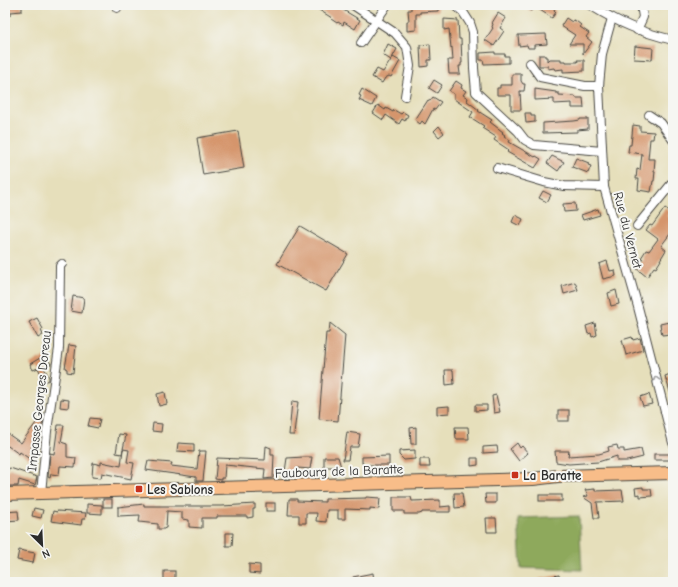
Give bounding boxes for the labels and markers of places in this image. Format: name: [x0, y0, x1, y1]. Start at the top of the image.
place label: La Baratte: [523, 468, 582, 483]
marker: La Baratte: [510, 470, 520, 480]
place label: Les Sablons: [147, 482, 214, 497]
marker: Les Sablons: [134, 484, 144, 494]

